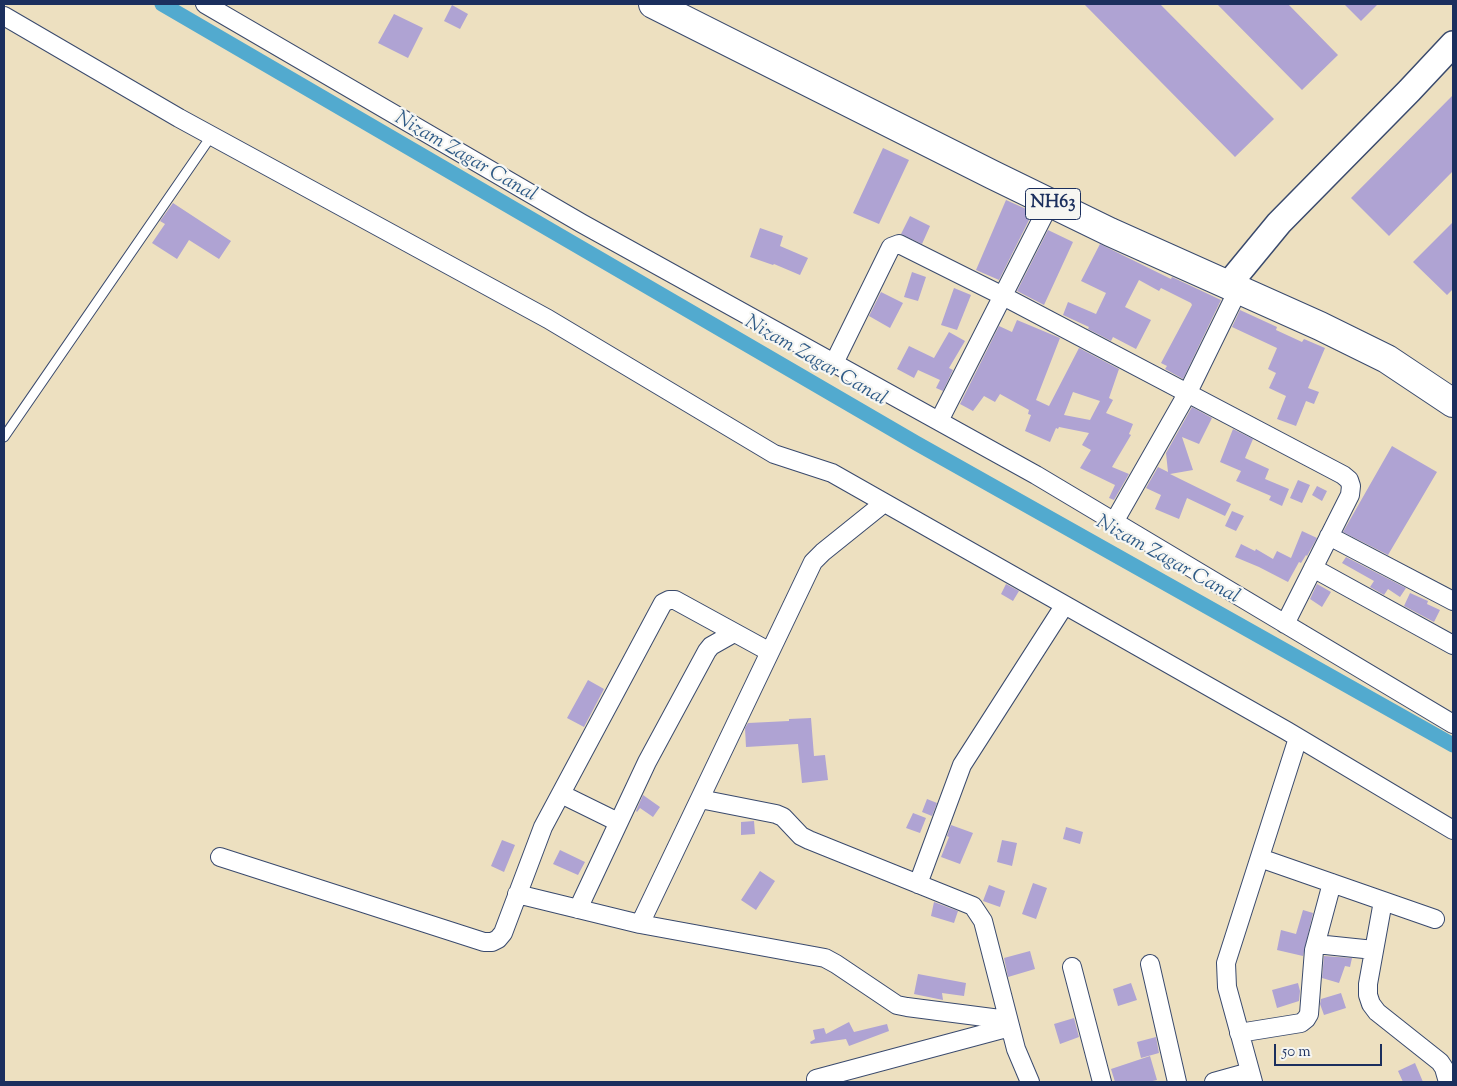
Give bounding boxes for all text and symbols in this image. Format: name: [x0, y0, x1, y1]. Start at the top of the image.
water label: Nizam Zagar Canal: [390, 108, 540, 208]
road number: NH63: [1026, 188, 1080, 220]
water label: Nizam Zagar Canal: [740, 312, 890, 412]
water label: Nizam Zagar Canal: [1091, 512, 1243, 610]
scale bar: [1277, 1034, 1384, 1066]
text: 50 m: [1282, 1042, 1311, 1063]

